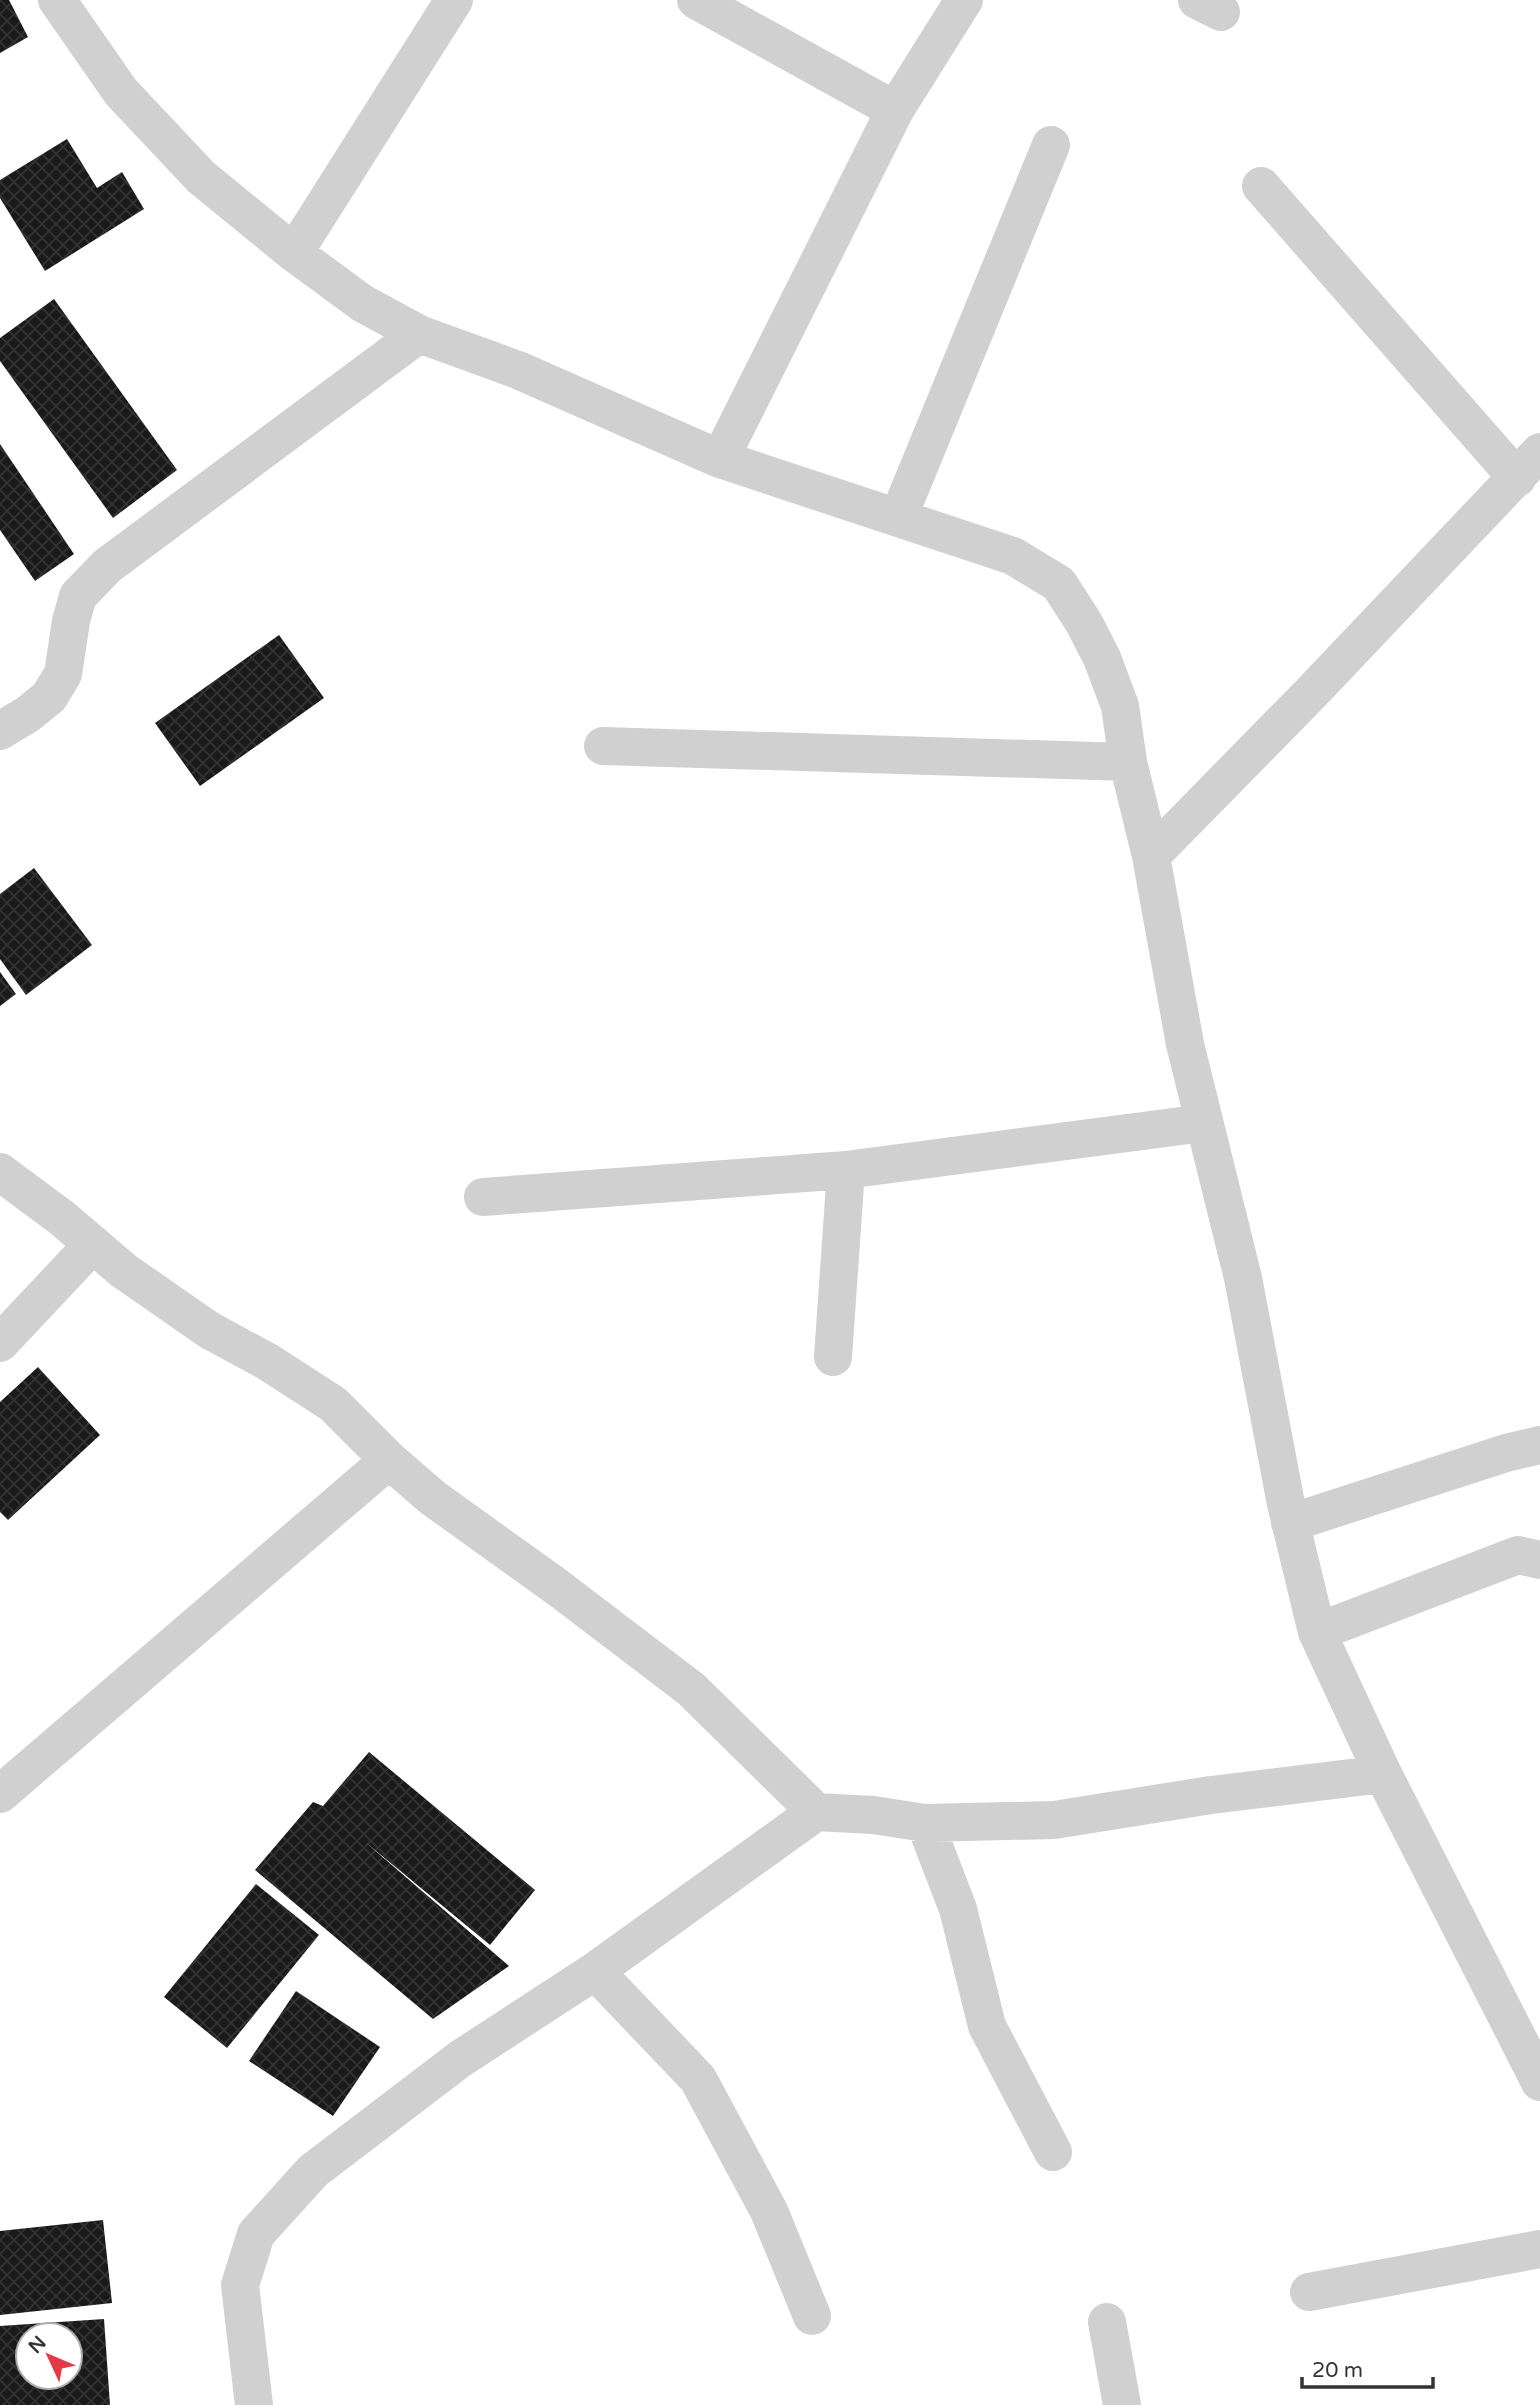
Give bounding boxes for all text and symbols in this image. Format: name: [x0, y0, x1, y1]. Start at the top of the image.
north arrow: [14, 2321, 84, 2391]
text: N: [24, 2332, 51, 2358]
scale bar: [1302, 2346, 1433, 2390]
text: 20 m: [1312, 2358, 1363, 2383]

